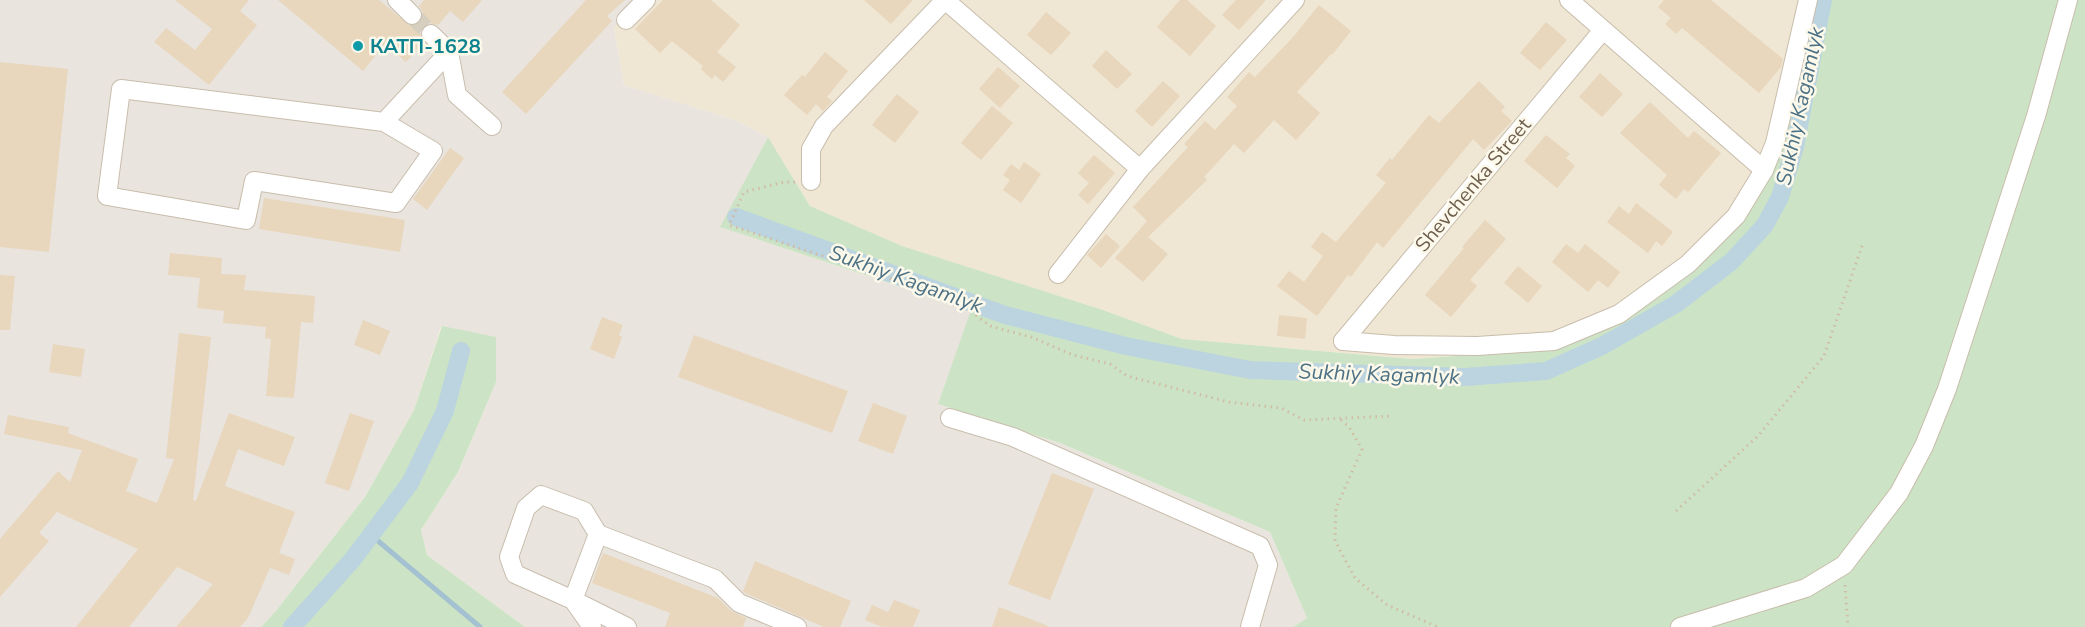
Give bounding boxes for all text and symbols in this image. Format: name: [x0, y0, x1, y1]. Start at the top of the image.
water label: Sukhiy Kagamlyk: [1770, 24, 1831, 188]
place label: КАТП-1628: [370, 33, 481, 60]
marker: КАТП-1628: [351, 39, 365, 53]
street label: Shevchenka Street: [1409, 112, 1538, 258]
water label: Sukhiy Kagamlyk: [826, 238, 987, 320]
water label: Sukhiy Kagamlyk: [1298, 357, 1461, 391]

